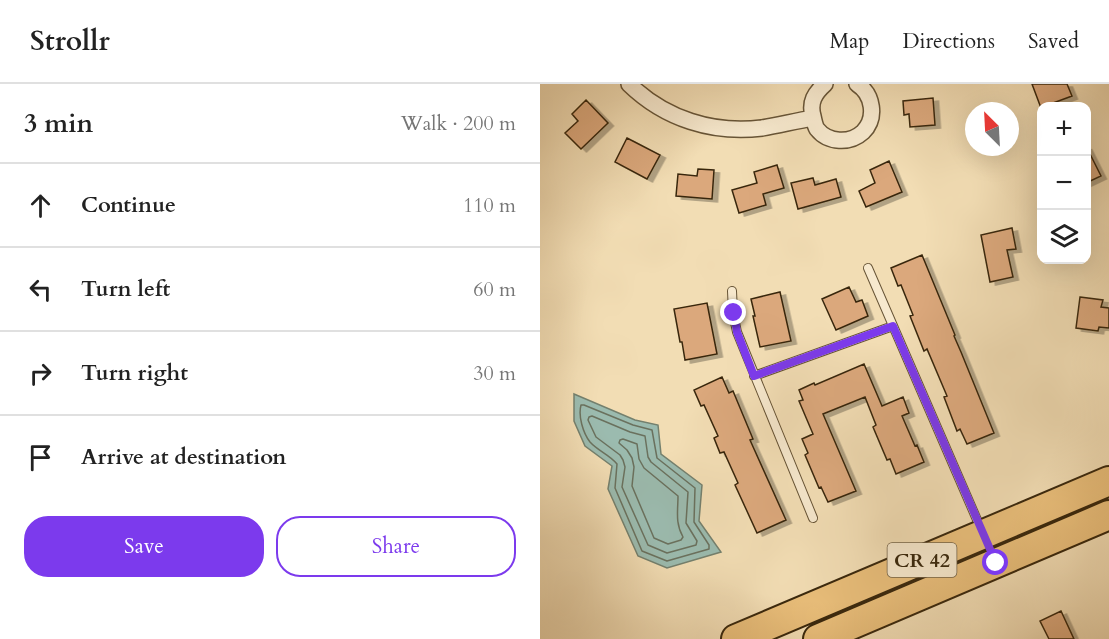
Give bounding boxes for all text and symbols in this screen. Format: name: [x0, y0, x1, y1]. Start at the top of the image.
text: Strollr: [30, 22, 110, 60]
text: Map: [829, 27, 869, 56]
text: Directions: [902, 27, 995, 56]
text: Saved: [1028, 27, 1079, 56]
north arrow: [965, 102, 1019, 156]
map controls: [1037, 102, 1091, 264]
button: +: [1037, 102, 1091, 156]
text: 3 min: [24, 106, 93, 141]
text: Walk · 200 m: [401, 110, 516, 137]
button: −: [1037, 156, 1091, 210]
icon: ahead: [24, 189, 57, 222]
text: Continue: [81, 190, 176, 220]
text: 110 m: [463, 192, 516, 219]
button: layers: [1037, 210, 1091, 264]
icon: left: [24, 273, 57, 306]
text: Turn left: [81, 274, 170, 304]
text: 60 m: [473, 276, 516, 303]
route end: [720, 299, 746, 325]
icon: right: [24, 357, 57, 390]
text: Turn right: [81, 358, 188, 388]
text: 30 m: [473, 360, 516, 387]
icon: arrive: [24, 441, 57, 474]
text: Arrive at destination: [81, 442, 286, 472]
button: Save: [24, 516, 264, 577]
button: Share: [276, 516, 516, 577]
road number: CR 42: [888, 543, 956, 577]
route start: [982, 549, 1008, 575]

